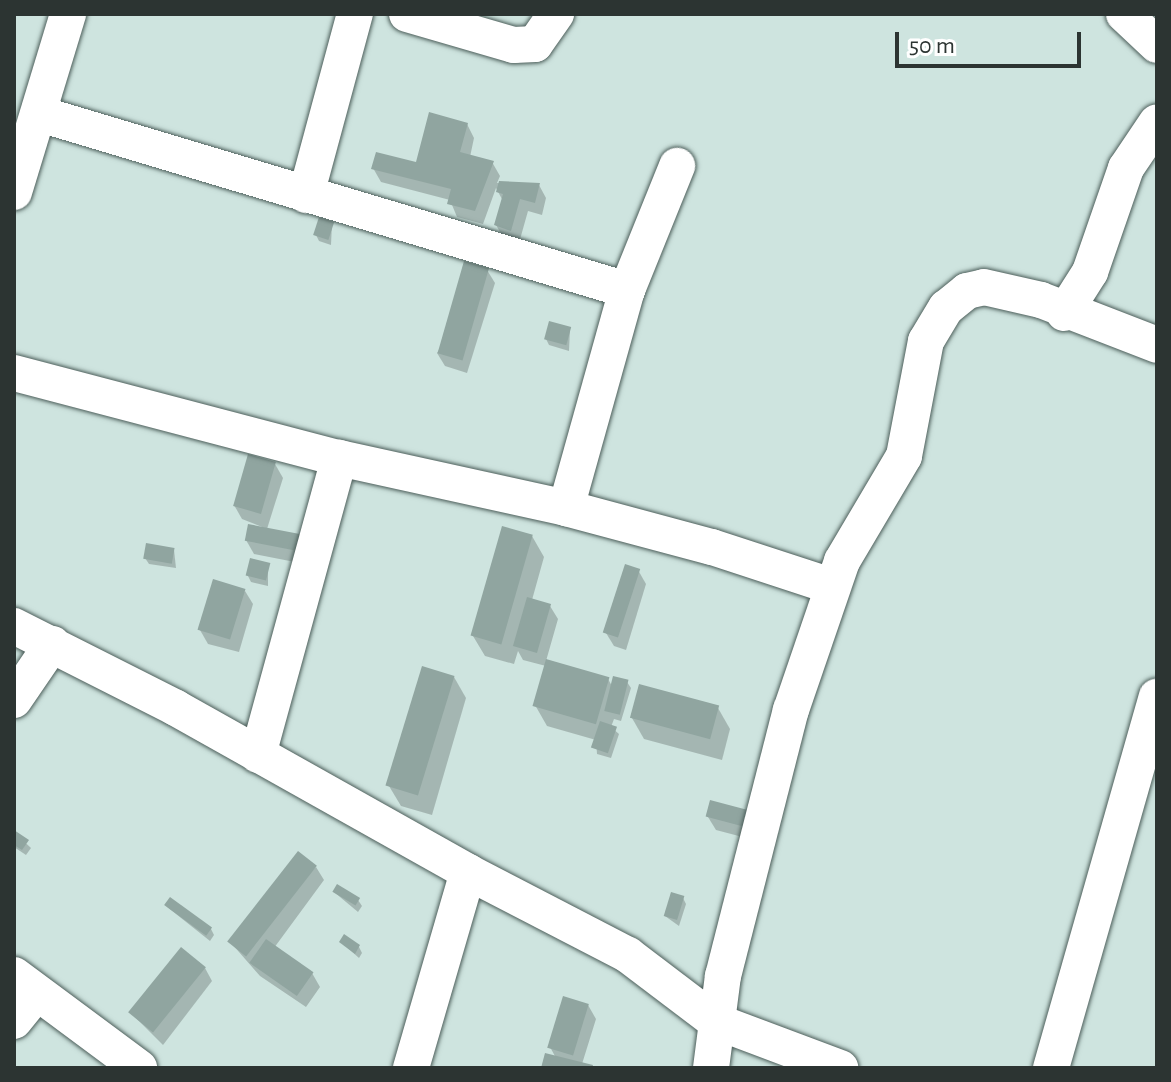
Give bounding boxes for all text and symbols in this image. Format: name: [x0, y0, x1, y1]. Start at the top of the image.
scale bar: [899, 16, 1085, 66]
text: 50 m: [909, 34, 955, 58]

